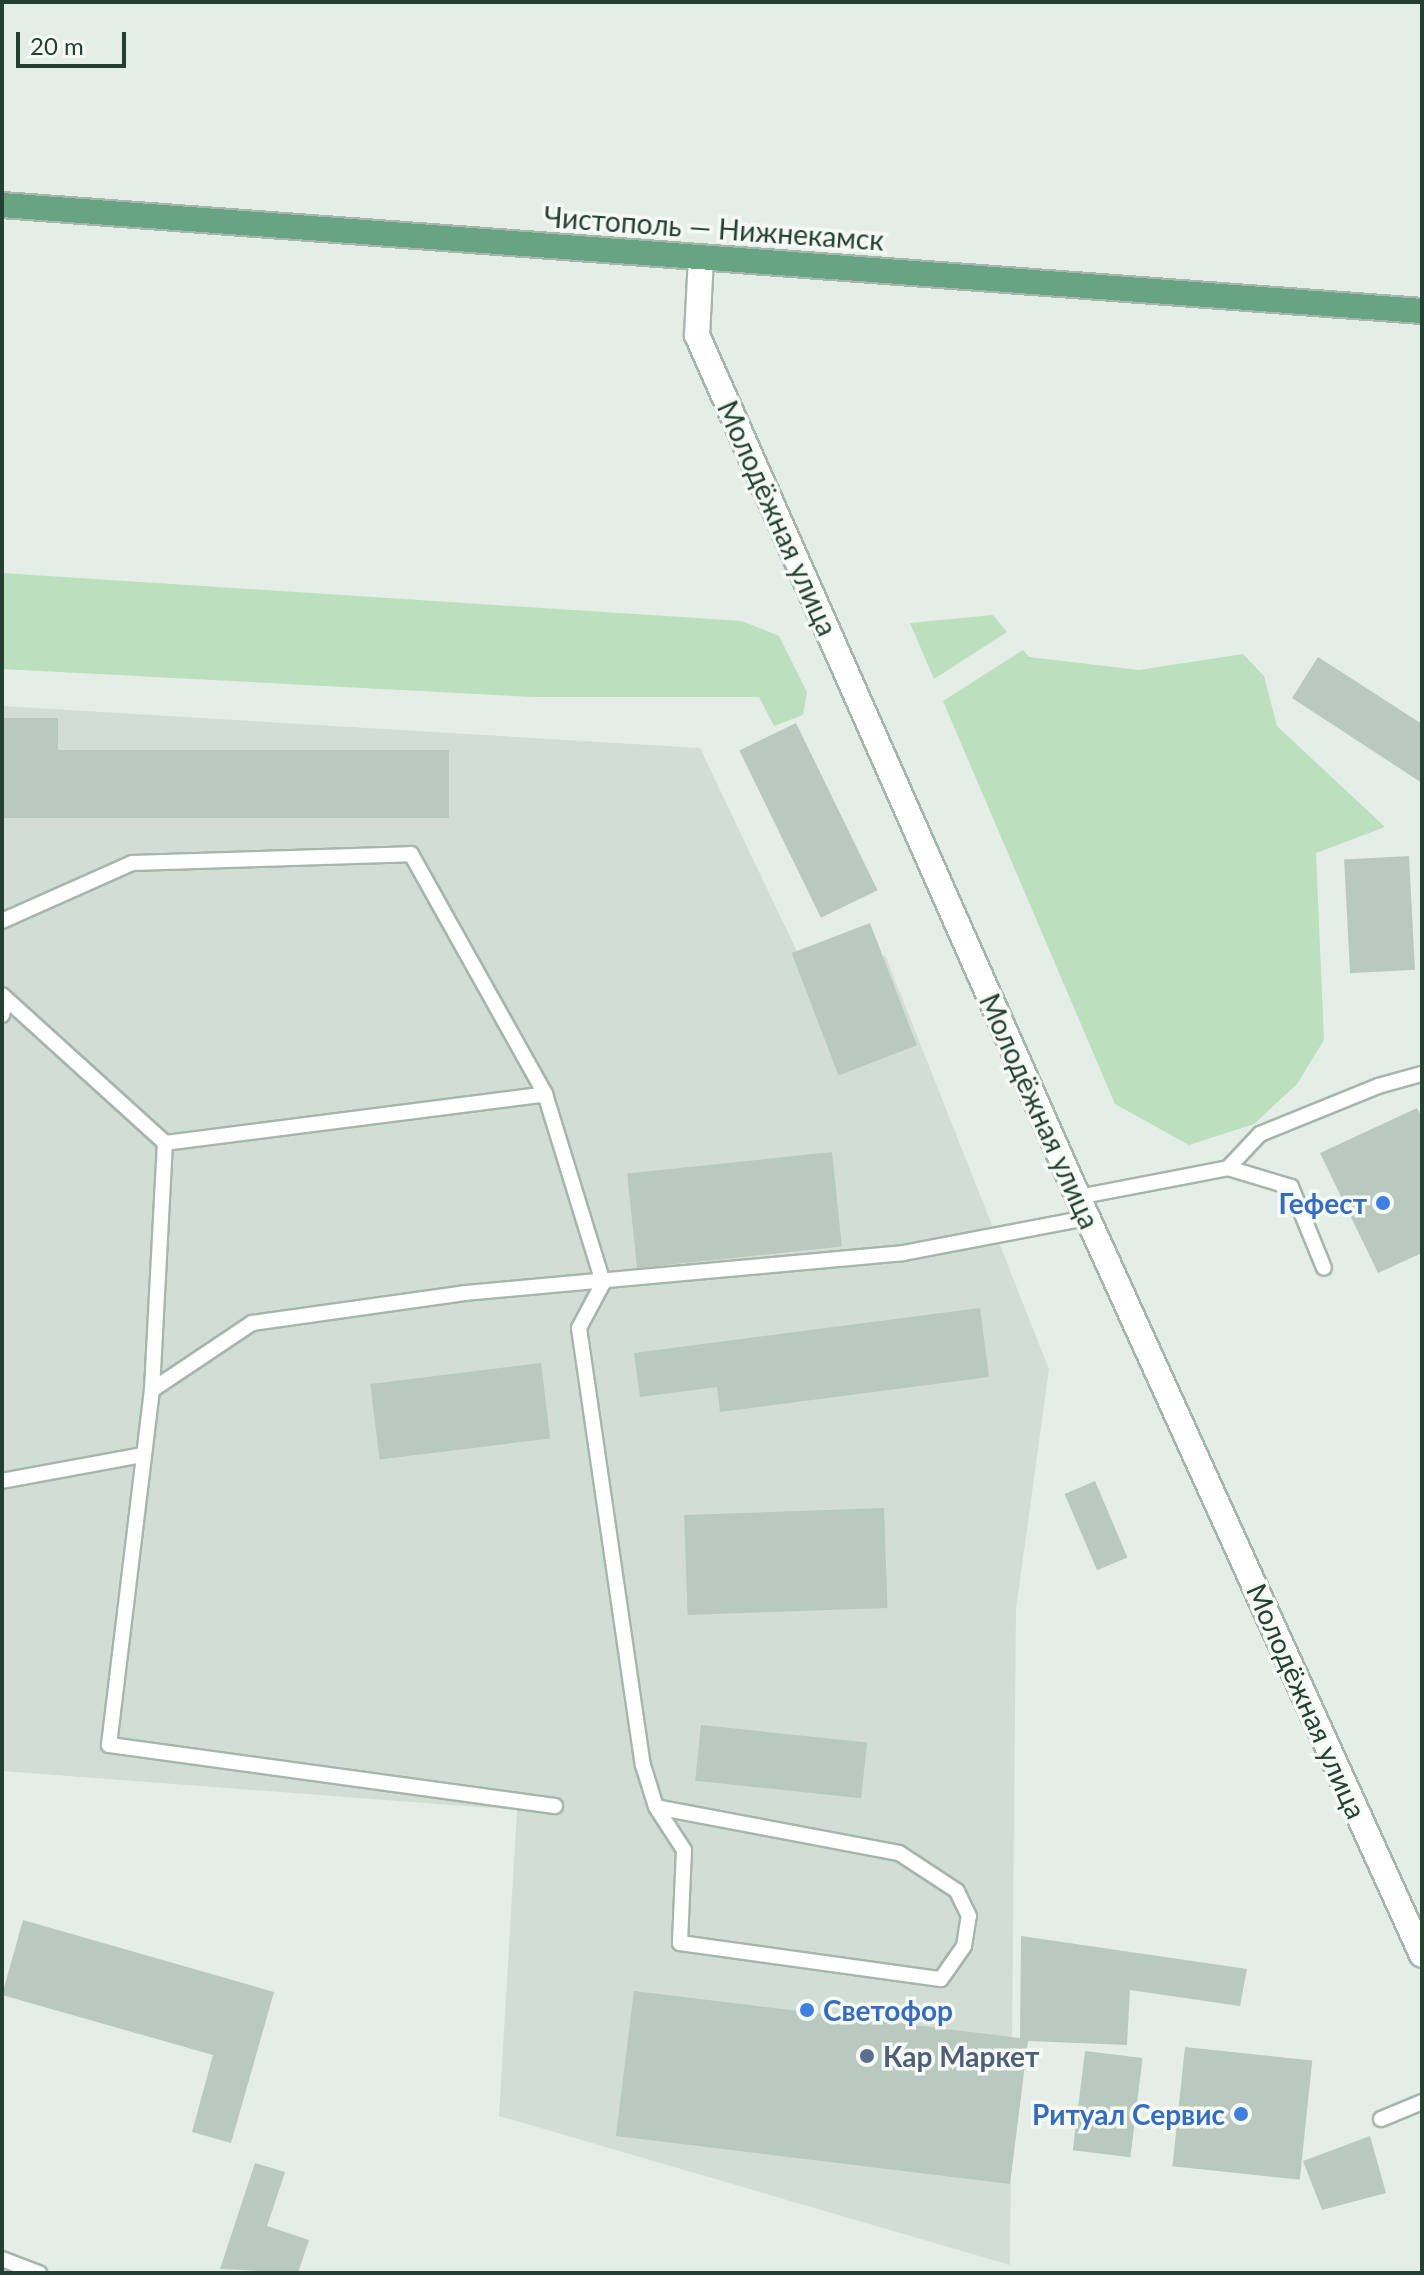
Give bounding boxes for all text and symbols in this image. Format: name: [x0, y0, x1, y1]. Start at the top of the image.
scale bar: [20, 16, 130, 66]
text: 20 m: [30, 31, 84, 60]
street label: Чистополь — Нижнекамск: [543, 199, 885, 257]
street label: Молодёжная улица: [711, 395, 845, 641]
street label: Молодёжная улица: [973, 988, 1107, 1234]
place label: Гефест: [1278, 1186, 1367, 1220]
marker: Гефест: [1374, 1194, 1392, 1212]
street label: Молодёжная улица: [1240, 1578, 1374, 1824]
place label: Светофор: [823, 1993, 953, 2027]
marker: Светофор: [798, 2001, 816, 2019]
place label: Кар Маркет: [883, 2039, 1039, 2073]
marker: Кар Маркет: [858, 2047, 876, 2065]
place label: Ритуал Сервис: [1032, 2097, 1225, 2131]
marker: Ритуал Сервис: [1232, 2105, 1250, 2123]

